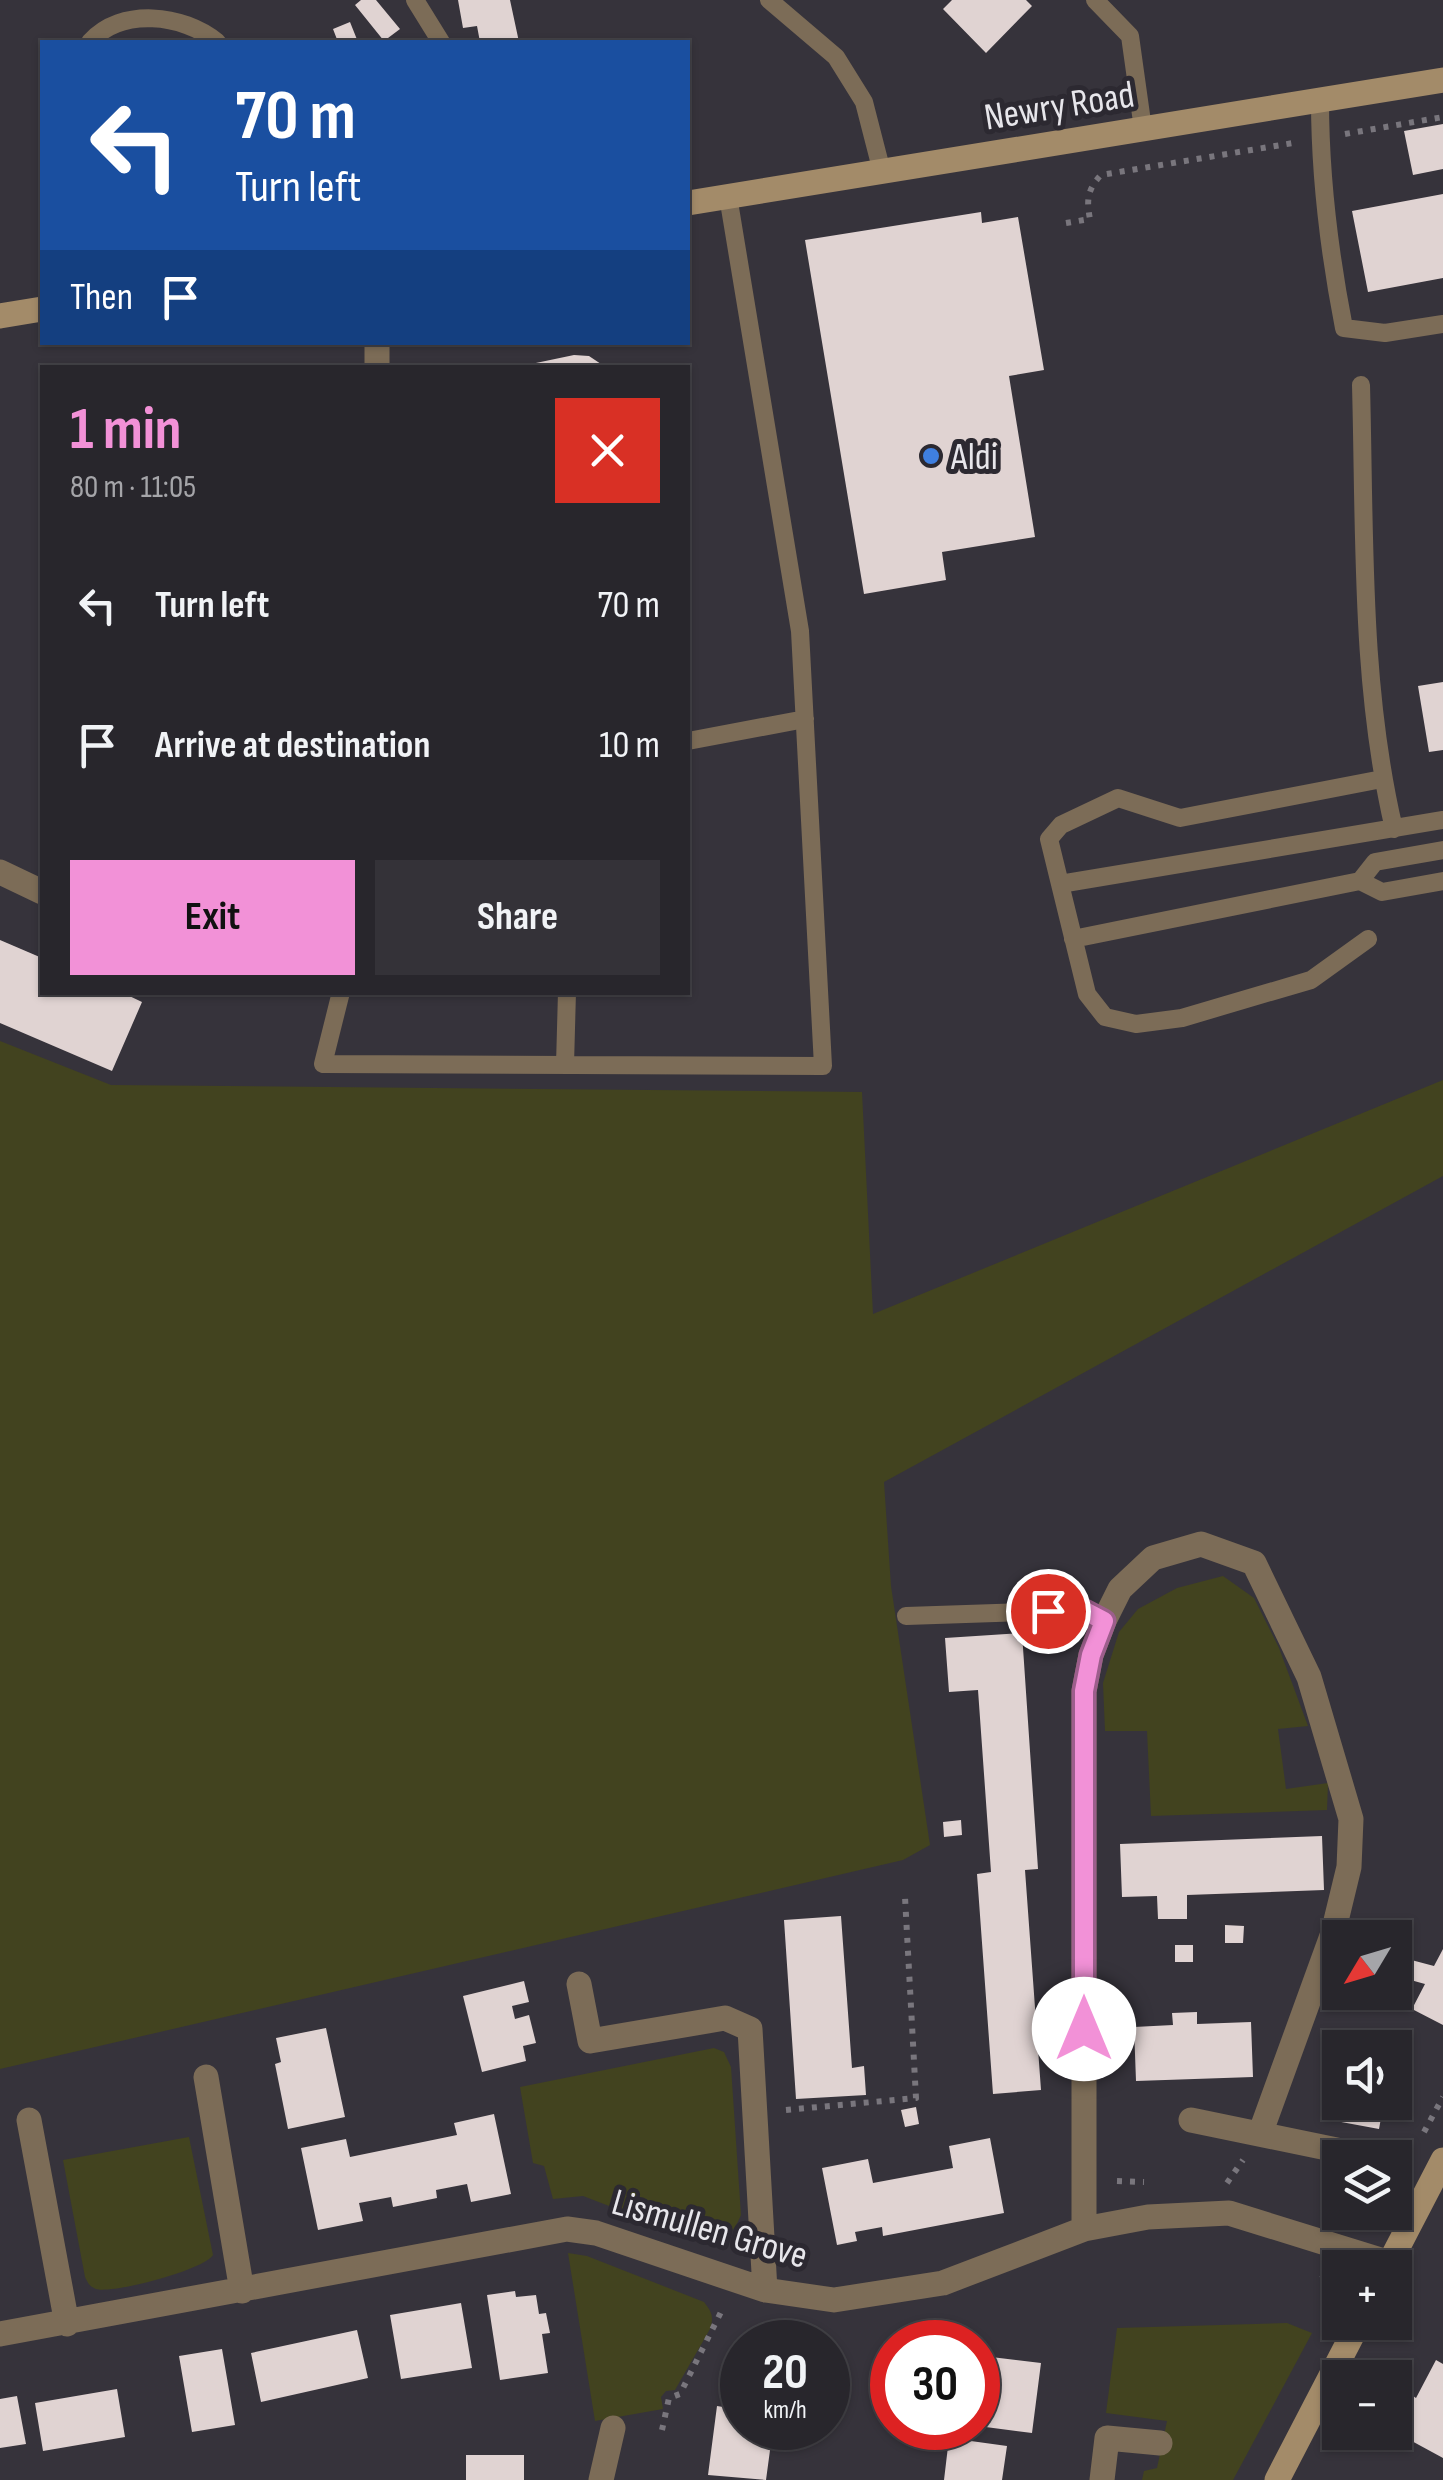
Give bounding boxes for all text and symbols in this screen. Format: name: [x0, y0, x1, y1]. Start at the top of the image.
street label: Newry Road: [981, 72, 1137, 141]
text: 70 m: [235, 75, 356, 159]
icon: left: [70, 80, 200, 210]
text: Turn left: [235, 160, 361, 215]
icon: arrive: [153, 270, 208, 325]
text: Then: [70, 275, 133, 320]
text: 1 min: [70, 394, 182, 466]
button: close: [555, 398, 660, 503]
place label: Aldi: [950, 435, 998, 480]
marker: Aldi: [920, 445, 942, 467]
text: 80 m · 11:05: [70, 468, 196, 507]
icon: left: [70, 578, 125, 633]
text: Turn left: [155, 583, 269, 628]
text: 70 m: [598, 583, 660, 628]
icon: arrive: [70, 718, 125, 773]
text: Arrive at destination: [155, 723, 430, 768]
text: 10 m: [599, 723, 660, 768]
button: Exit: [70, 860, 355, 975]
button: Share: [375, 860, 660, 975]
pin: [1006, 1569, 1091, 1654]
icon: arrive: [1021, 1584, 1076, 1639]
north arrow: [1322, 1920, 1412, 2010]
map controls: [1322, 1920, 1412, 2450]
position arrow: [1032, 1977, 1136, 2081]
button: sound: [1322, 2030, 1412, 2120]
button: layers: [1322, 2140, 1412, 2230]
street label: Lismullen Grove: [607, 2180, 813, 2279]
button: +: [1322, 2250, 1412, 2340]
speed limit sign: 30: [870, 2320, 1000, 2450]
text: 20: [762, 2343, 808, 2403]
button: −: [1322, 2360, 1412, 2450]
text: km/h: [763, 2395, 807, 2426]

